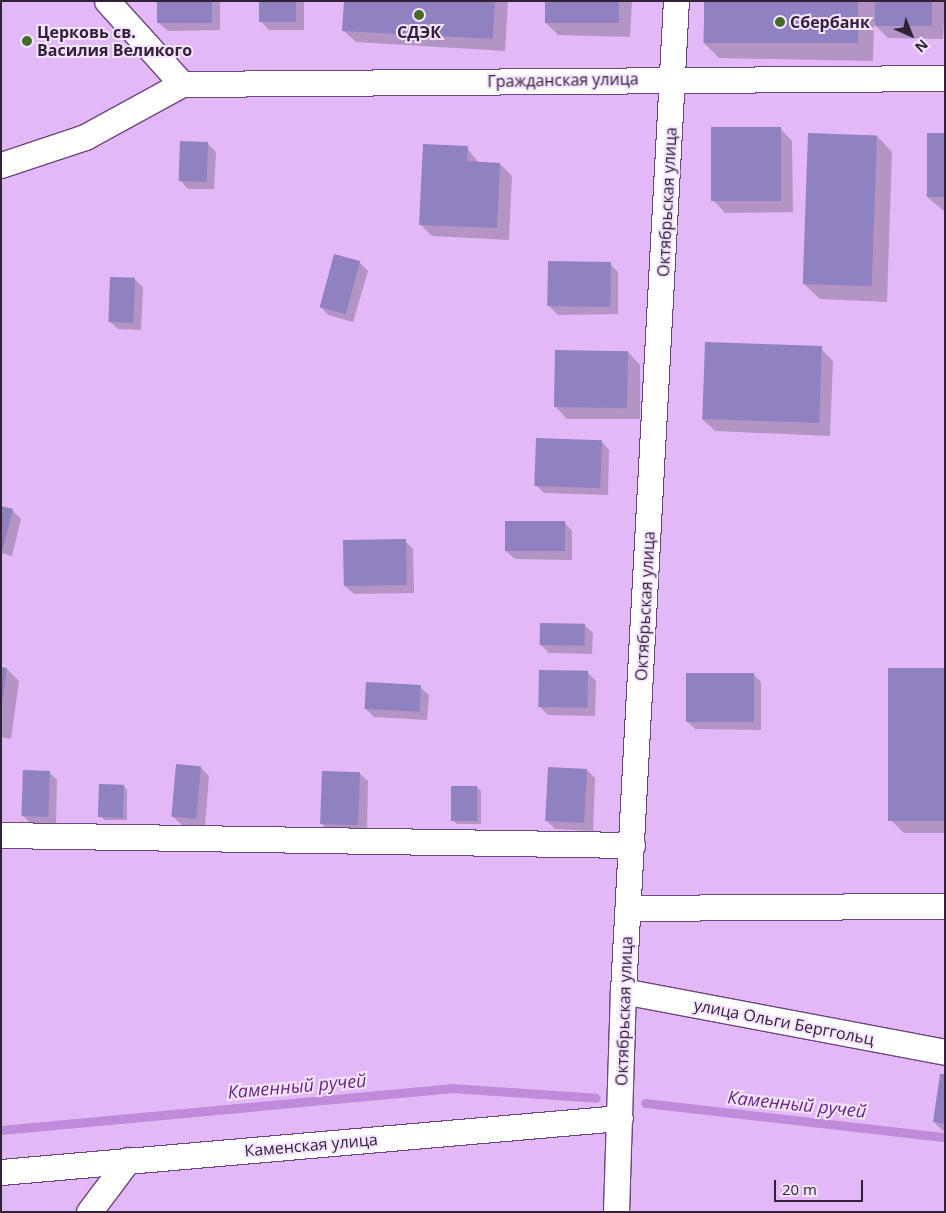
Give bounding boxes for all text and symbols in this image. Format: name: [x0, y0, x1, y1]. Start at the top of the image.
marker: СДЭК: [413, 9, 425, 21]
north arrow: [886, 10, 936, 60]
place label: Сбербанк: [790, 12, 870, 32]
marker: Сбербанк: [774, 16, 786, 28]
place label: Церковь св. Василия Великого: [37, 22, 192, 60]
place label: СДЭК: [397, 22, 441, 42]
marker: Церковь св. Василия Великого: [21, 35, 33, 47]
text: N: [911, 35, 932, 57]
street label: Гражданская улица: [487, 69, 639, 91]
street label: Октябрьская улица: [653, 127, 681, 277]
street label: Октябрьская улица: [631, 531, 659, 681]
street label: Октябрьская улица: [612, 936, 636, 1086]
street label: улица Ольги Берггольц: [692, 995, 876, 1049]
water label: Каменный ручей: [227, 1069, 367, 1103]
water label: Каменный ручей: [727, 1086, 867, 1122]
street label: Каменская улица: [244, 1130, 378, 1160]
scale bar: [776, 1170, 865, 1202]
text: 20 m: [782, 1179, 817, 1199]

